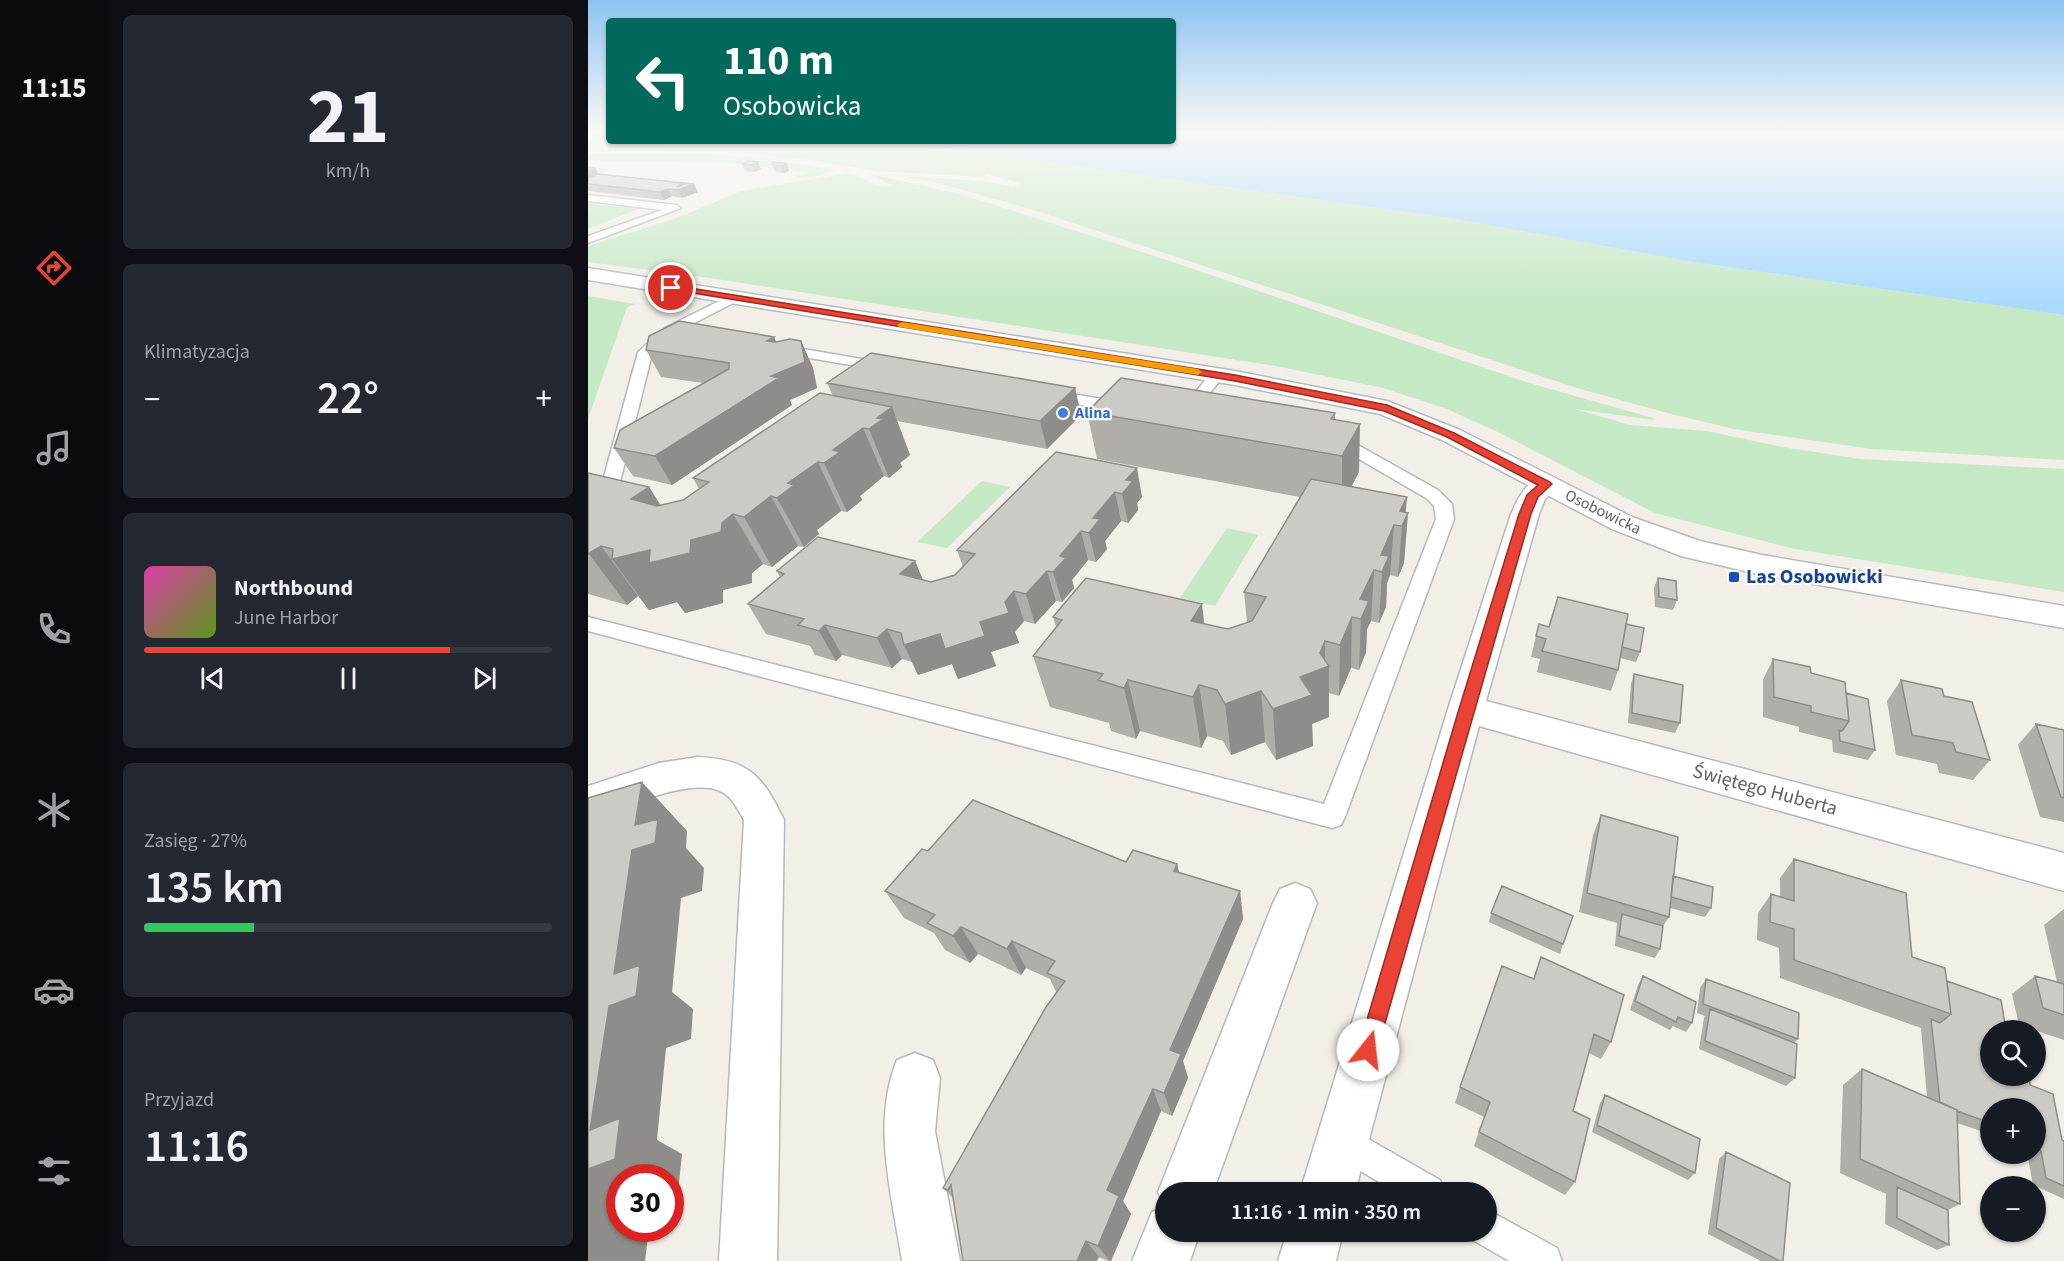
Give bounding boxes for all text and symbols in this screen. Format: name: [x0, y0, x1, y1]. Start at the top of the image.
text: 110 m: [723, 31, 834, 91]
icon: left: [624, 42, 702, 120]
text: 21: [307, 62, 389, 173]
text: 11:15: [21, 69, 87, 108]
text: Osobowicka: [723, 87, 861, 126]
text: km/h: [326, 157, 370, 185]
icon: directions: [33, 247, 75, 289]
pin: [645, 262, 696, 313]
icon: arrive: [654, 271, 687, 304]
text: Klimatyzacja: [144, 338, 250, 366]
text: 22°: [317, 367, 379, 431]
text: −: [144, 376, 160, 423]
text: +: [536, 376, 552, 423]
place label: Alina: [1074, 402, 1111, 424]
marker: Alina: [1056, 406, 1070, 420]
icon: music: [33, 427, 75, 469]
street label: Osobowicka: [1561, 484, 1645, 540]
place label: Las Osobowicki: [1746, 563, 1883, 591]
marker: Las Osobowicki: [1727, 570, 1741, 584]
text: Northbound: [234, 572, 353, 604]
text: June Harbor: [234, 604, 338, 632]
icon: phone: [33, 608, 75, 650]
icon: previous: [196, 662, 229, 695]
icon: pause: [332, 662, 365, 695]
icon: next: [468, 662, 501, 695]
street label: Świętego Huberta: [1690, 757, 1840, 823]
icon: climate: [33, 789, 75, 831]
text: Zasięg · 27%: [144, 827, 247, 855]
text: 135 km: [144, 856, 284, 920]
icon: car: [33, 969, 75, 1011]
position arrow: [1336, 1018, 1400, 1082]
map controls: [1980, 1020, 2046, 1242]
button: search: [1980, 1020, 2046, 1086]
text: Przyjazd: [144, 1086, 214, 1114]
button: +: [1980, 1098, 2046, 1164]
text: 11:16: [144, 1115, 249, 1179]
icon: filters: [33, 1150, 75, 1192]
speed limit sign: 30: [606, 1164, 684, 1242]
button: −: [1980, 1176, 2046, 1242]
text: 11:16 · 1 min · 350 m: [1231, 1196, 1421, 1228]

